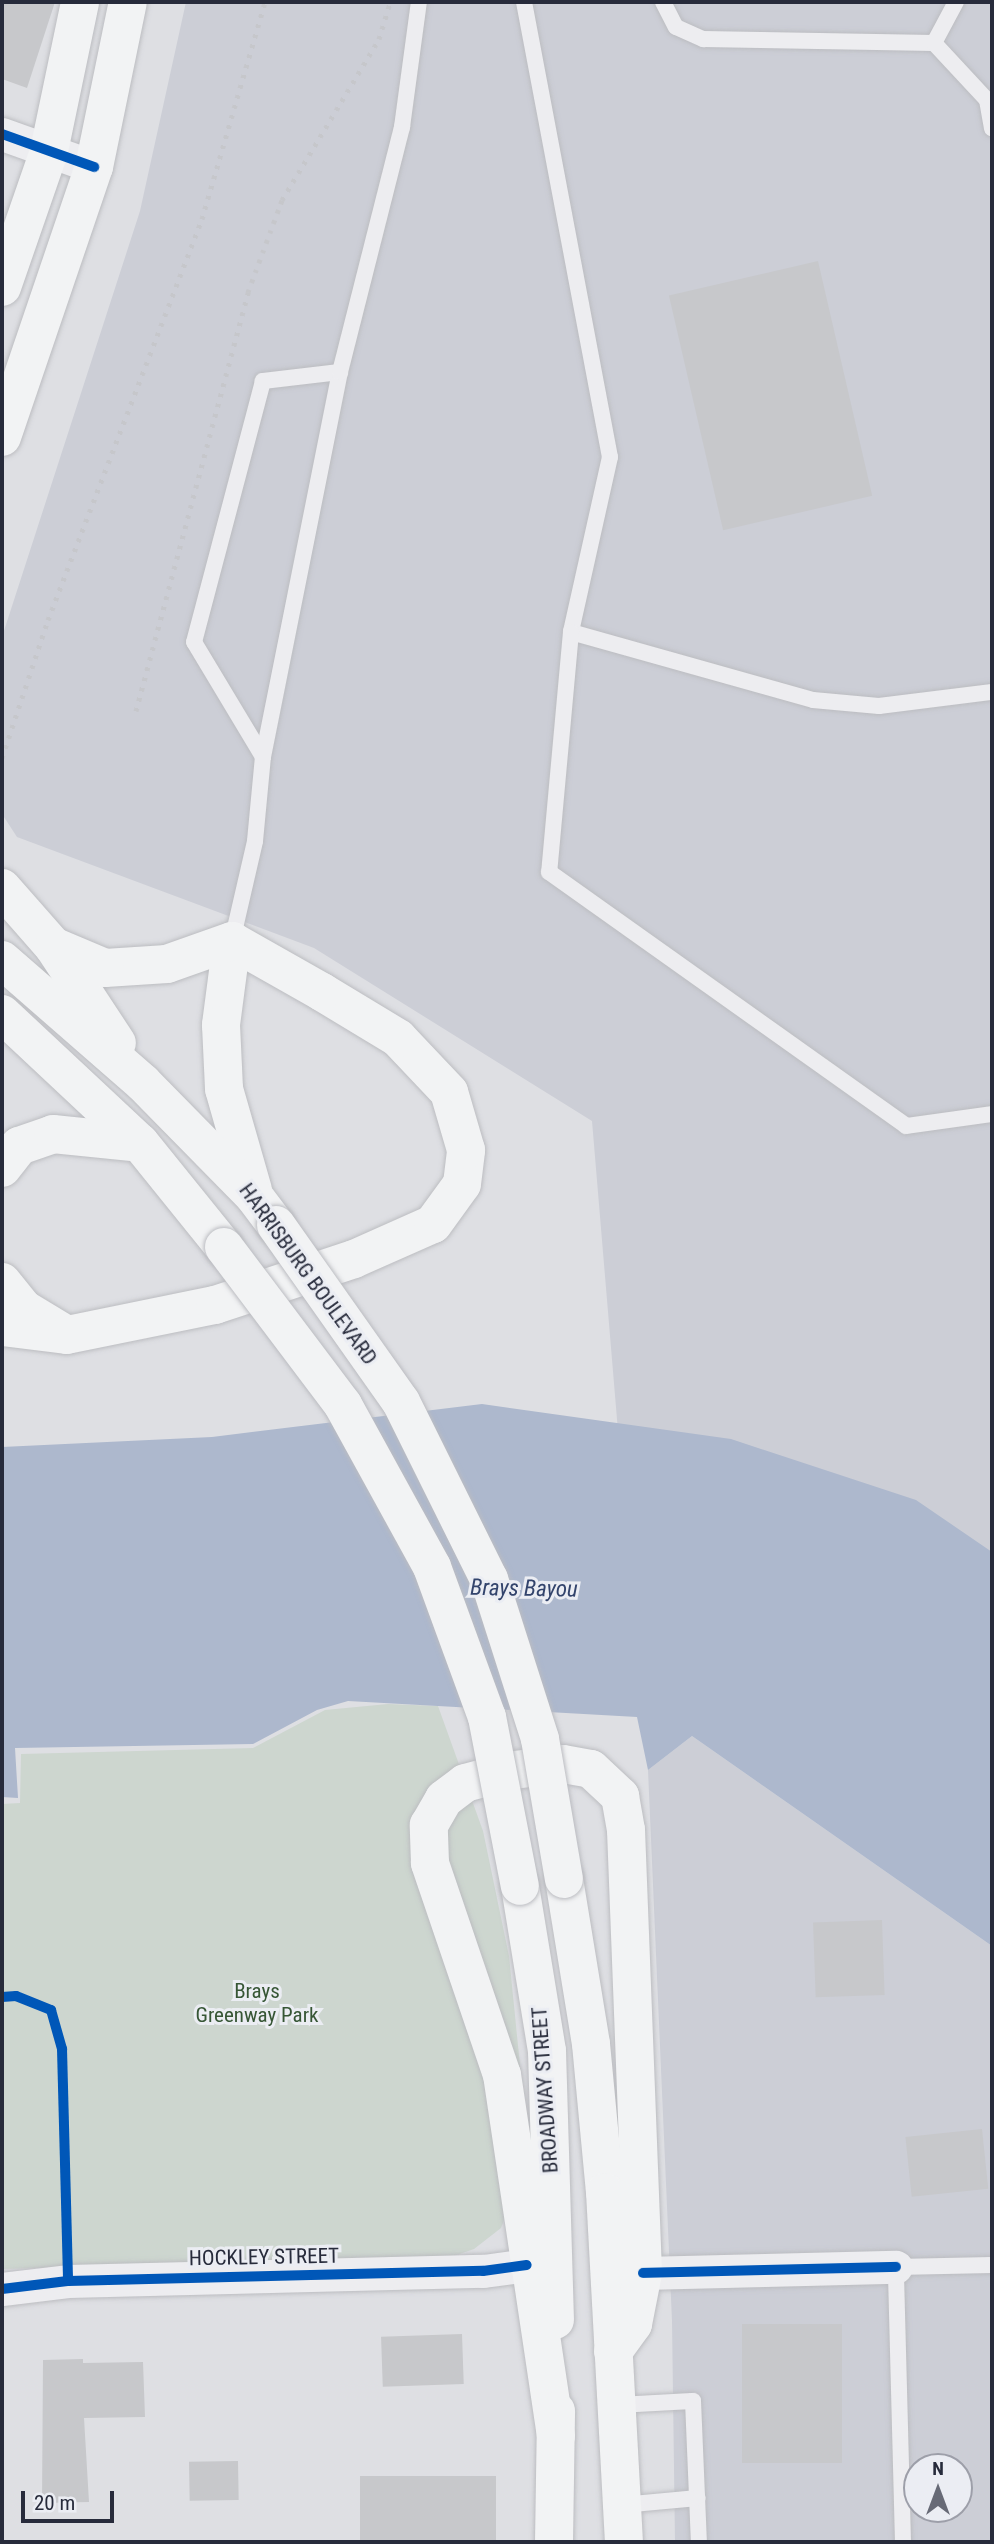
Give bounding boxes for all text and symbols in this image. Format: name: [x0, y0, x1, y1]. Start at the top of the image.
street label: HARRISBURG BOULEVARD: [234, 1178, 382, 1370]
water label: Brays Bayou: [470, 1574, 578, 1604]
park label: Brays Greenway Park: [195, 1978, 319, 2028]
street label: BROADWAY STREET: [527, 2006, 563, 2174]
street label: HOCKLEY STREET: [189, 2243, 339, 2271]
north arrow: [903, 2453, 973, 2523]
text: N: [932, 2457, 944, 2480]
scale bar: [24, 2478, 117, 2522]
text: 20 m: [34, 2491, 75, 2515]

